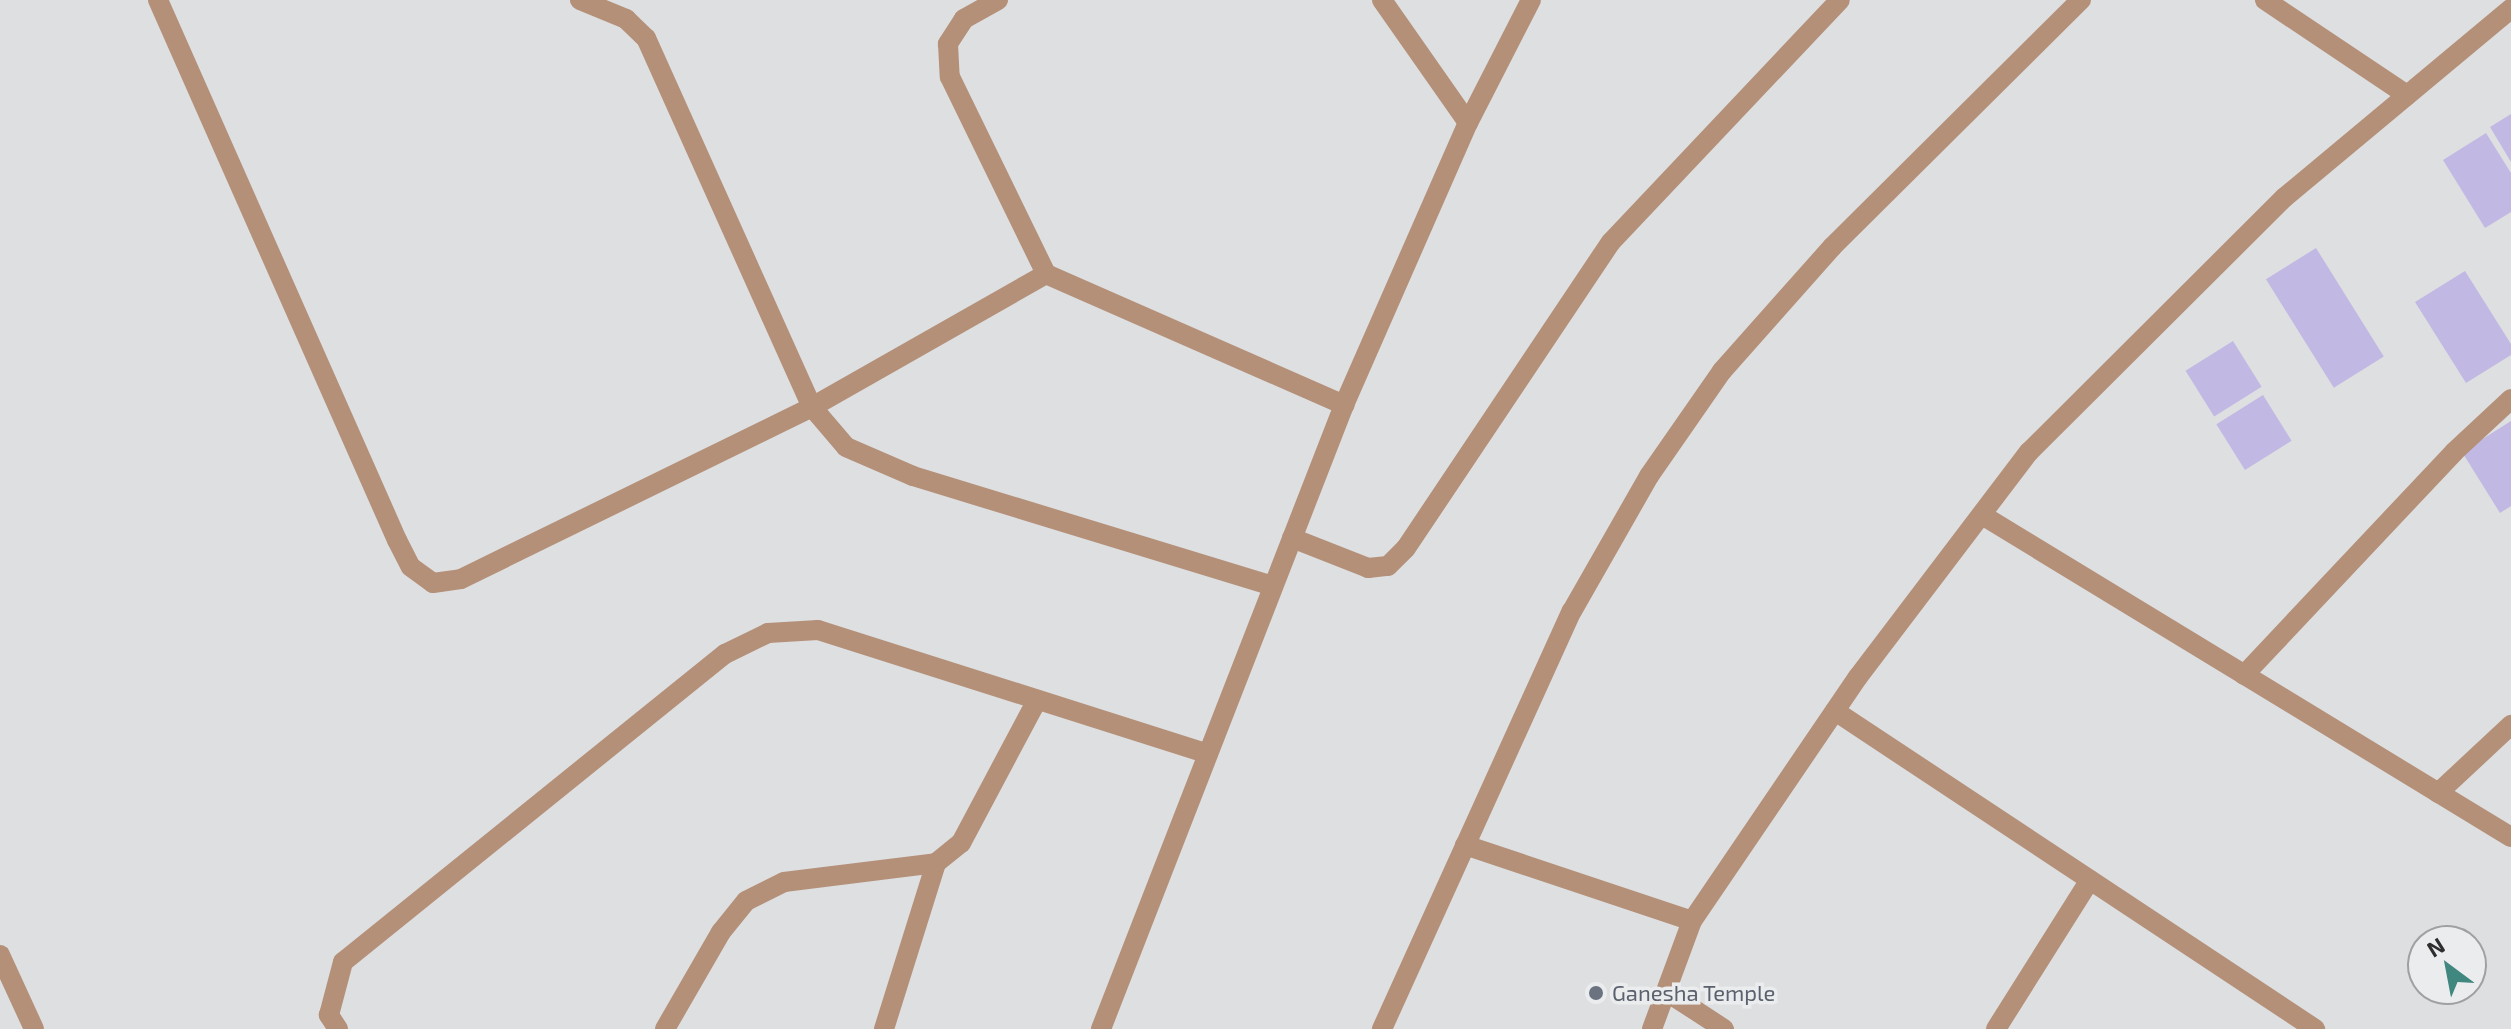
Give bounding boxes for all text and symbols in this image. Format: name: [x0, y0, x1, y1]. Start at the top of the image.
north arrow: [2407, 925, 2487, 1005]
text: N: [2422, 931, 2449, 962]
place label: Ganesha Temple: [1612, 980, 1776, 1006]
marker: Ganesha Temple: [1587, 984, 1605, 1002]

